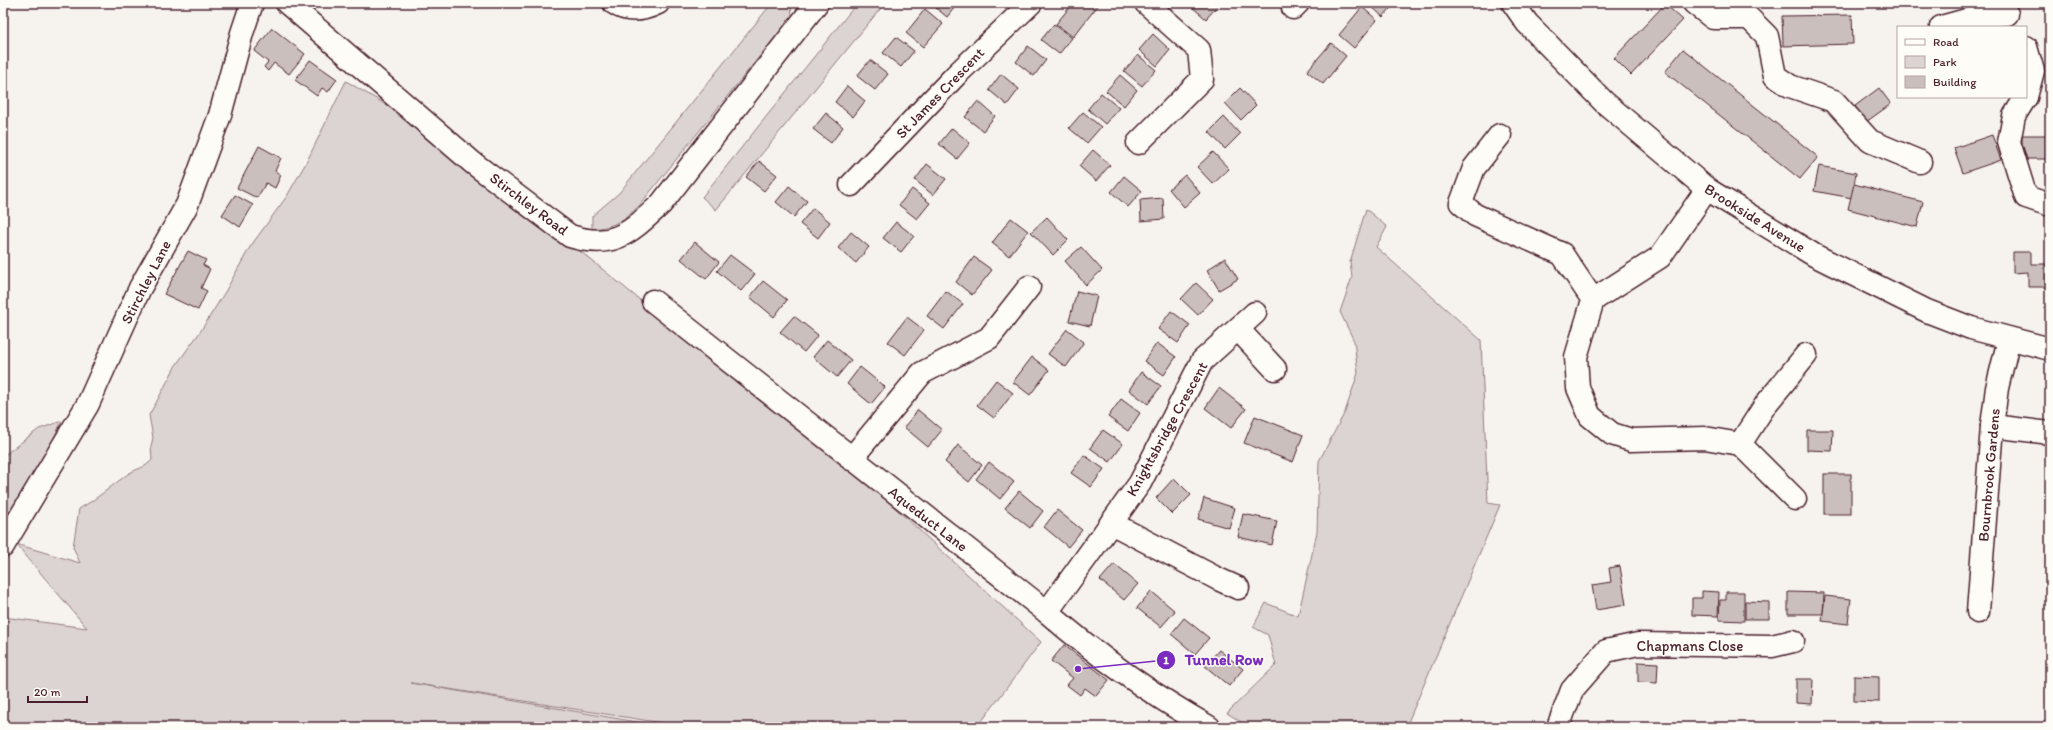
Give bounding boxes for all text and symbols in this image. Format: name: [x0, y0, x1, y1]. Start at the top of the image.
legend: [1897, 26, 2027, 98]
text: Road: [1933, 35, 1959, 49]
street label: St James Crescent: [892, 44, 988, 142]
text: Park: [1933, 55, 1957, 69]
text: Building: [1933, 75, 1977, 89]
street label: Stirchley Road: [486, 169, 572, 240]
street label: Brookside Avenue: [1701, 180, 1809, 256]
street label: Stirchley Lane: [117, 237, 175, 327]
street label: Knightsbridge Crescent: [1122, 358, 1212, 499]
street label: Bournbrook Gardens: [1974, 407, 2004, 542]
street label: Aqueduct Lane: [885, 482, 971, 556]
street label: Chapmans Close: [1637, 637, 1743, 655]
callout: Tunnel Row: [1156, 646, 1271, 674]
text: Tunnel Row: [1184, 650, 1263, 669]
text: 1: [1163, 653, 1169, 667]
scale bar: [28, 678, 87, 704]
text: 20 m: [34, 685, 61, 699]

